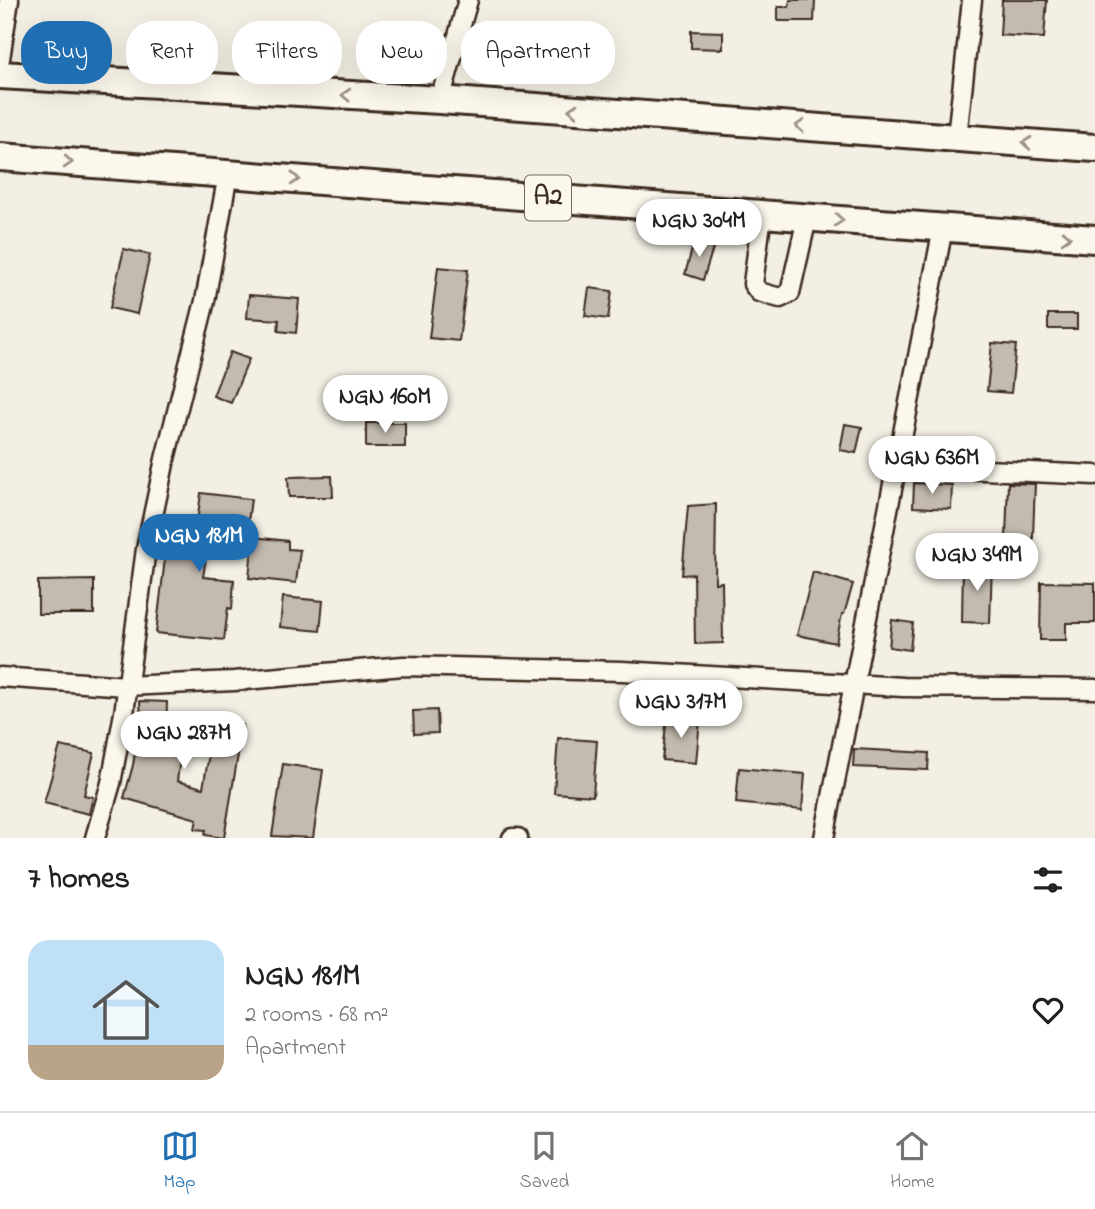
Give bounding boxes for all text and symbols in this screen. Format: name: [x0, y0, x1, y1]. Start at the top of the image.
chip: Buy: [21, 21, 112, 84]
chip: Rent: [126, 21, 218, 84]
chip: Filters: [232, 21, 342, 84]
chip: New: [356, 21, 447, 84]
chip: Apartment: [461, 21, 615, 84]
one-way arrow: [340, 87, 351, 102]
one-way arrow: [567, 103, 578, 118]
one-way arrow: [794, 119, 805, 134]
one-way arrow: [1021, 136, 1032, 151]
one-way arrow: [63, 154, 74, 169]
one-way arrow: [290, 171, 301, 186]
road number: A2: [525, 176, 571, 220]
pin: NGN 304M: [627, 200, 771, 259]
text: NGN 304M: [652, 205, 746, 238]
one-way arrow: [834, 212, 845, 227]
one-way arrow: [1061, 229, 1072, 244]
pin: NGN 160M: [313, 376, 457, 435]
text: NGN 160M: [339, 381, 431, 414]
pin: NGN 636M: [860, 436, 1004, 496]
text: NGN 636M: [885, 442, 979, 475]
pin: NGN 181M: [127, 514, 271, 574]
text: NGN 181M: [155, 520, 243, 553]
pin: NGN 349M: [905, 534, 1049, 593]
text: NGN 349M: [931, 539, 1023, 572]
pin: NGN 317M: [609, 680, 753, 740]
text: NGN 317M: [635, 686, 727, 719]
pin: NGN 287M: [112, 712, 256, 771]
text: NGN 287M: [137, 717, 231, 750]
text: 7 homes: [28, 858, 130, 902]
icon: filters: [1029, 861, 1067, 899]
text: NGN 181M: [245, 955, 360, 999]
icon: home: [84, 968, 168, 1052]
icon: heart: [1029, 991, 1067, 1029]
text: 2 rooms · 68 m²: [245, 999, 388, 1032]
text: Apartment: [245, 1032, 346, 1065]
tab: Map: [161, 1127, 199, 1196]
tab: Saved: [520, 1127, 569, 1196]
tab: Home: [890, 1127, 934, 1196]

